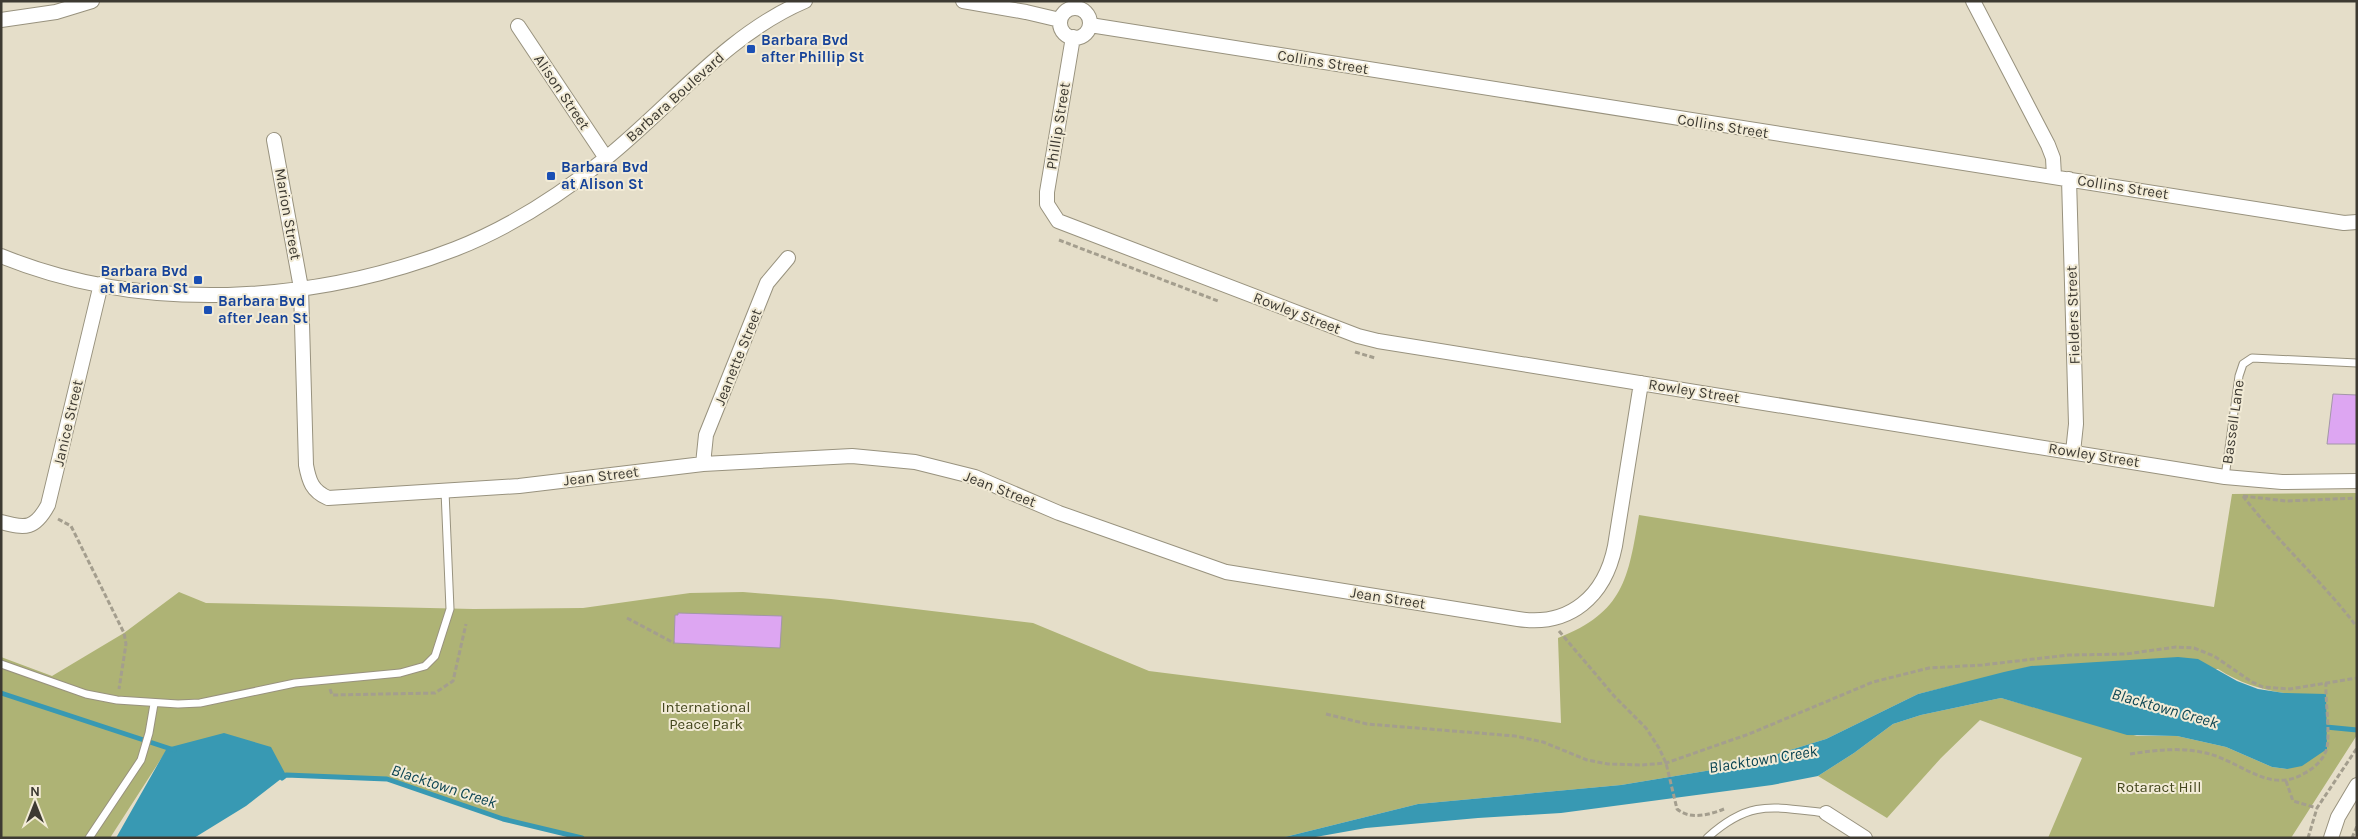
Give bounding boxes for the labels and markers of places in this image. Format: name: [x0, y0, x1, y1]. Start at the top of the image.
place label: Barbara Bvd after Phillip St: [761, 31, 864, 66]
marker: Barbara Bvd after Phillip St: [745, 43, 757, 55]
place label: Barbara Bvd at Alison St: [561, 158, 649, 193]
marker: Barbara Bvd at Alison St: [545, 170, 557, 182]
place label: Barbara Bvd at Marion St: [100, 262, 188, 297]
marker: Barbara Bvd at Marion St: [192, 274, 204, 286]
place label: Barbara Bvd after Jean St: [218, 292, 308, 327]
marker: Barbara Bvd after Jean St: [202, 304, 214, 316]

